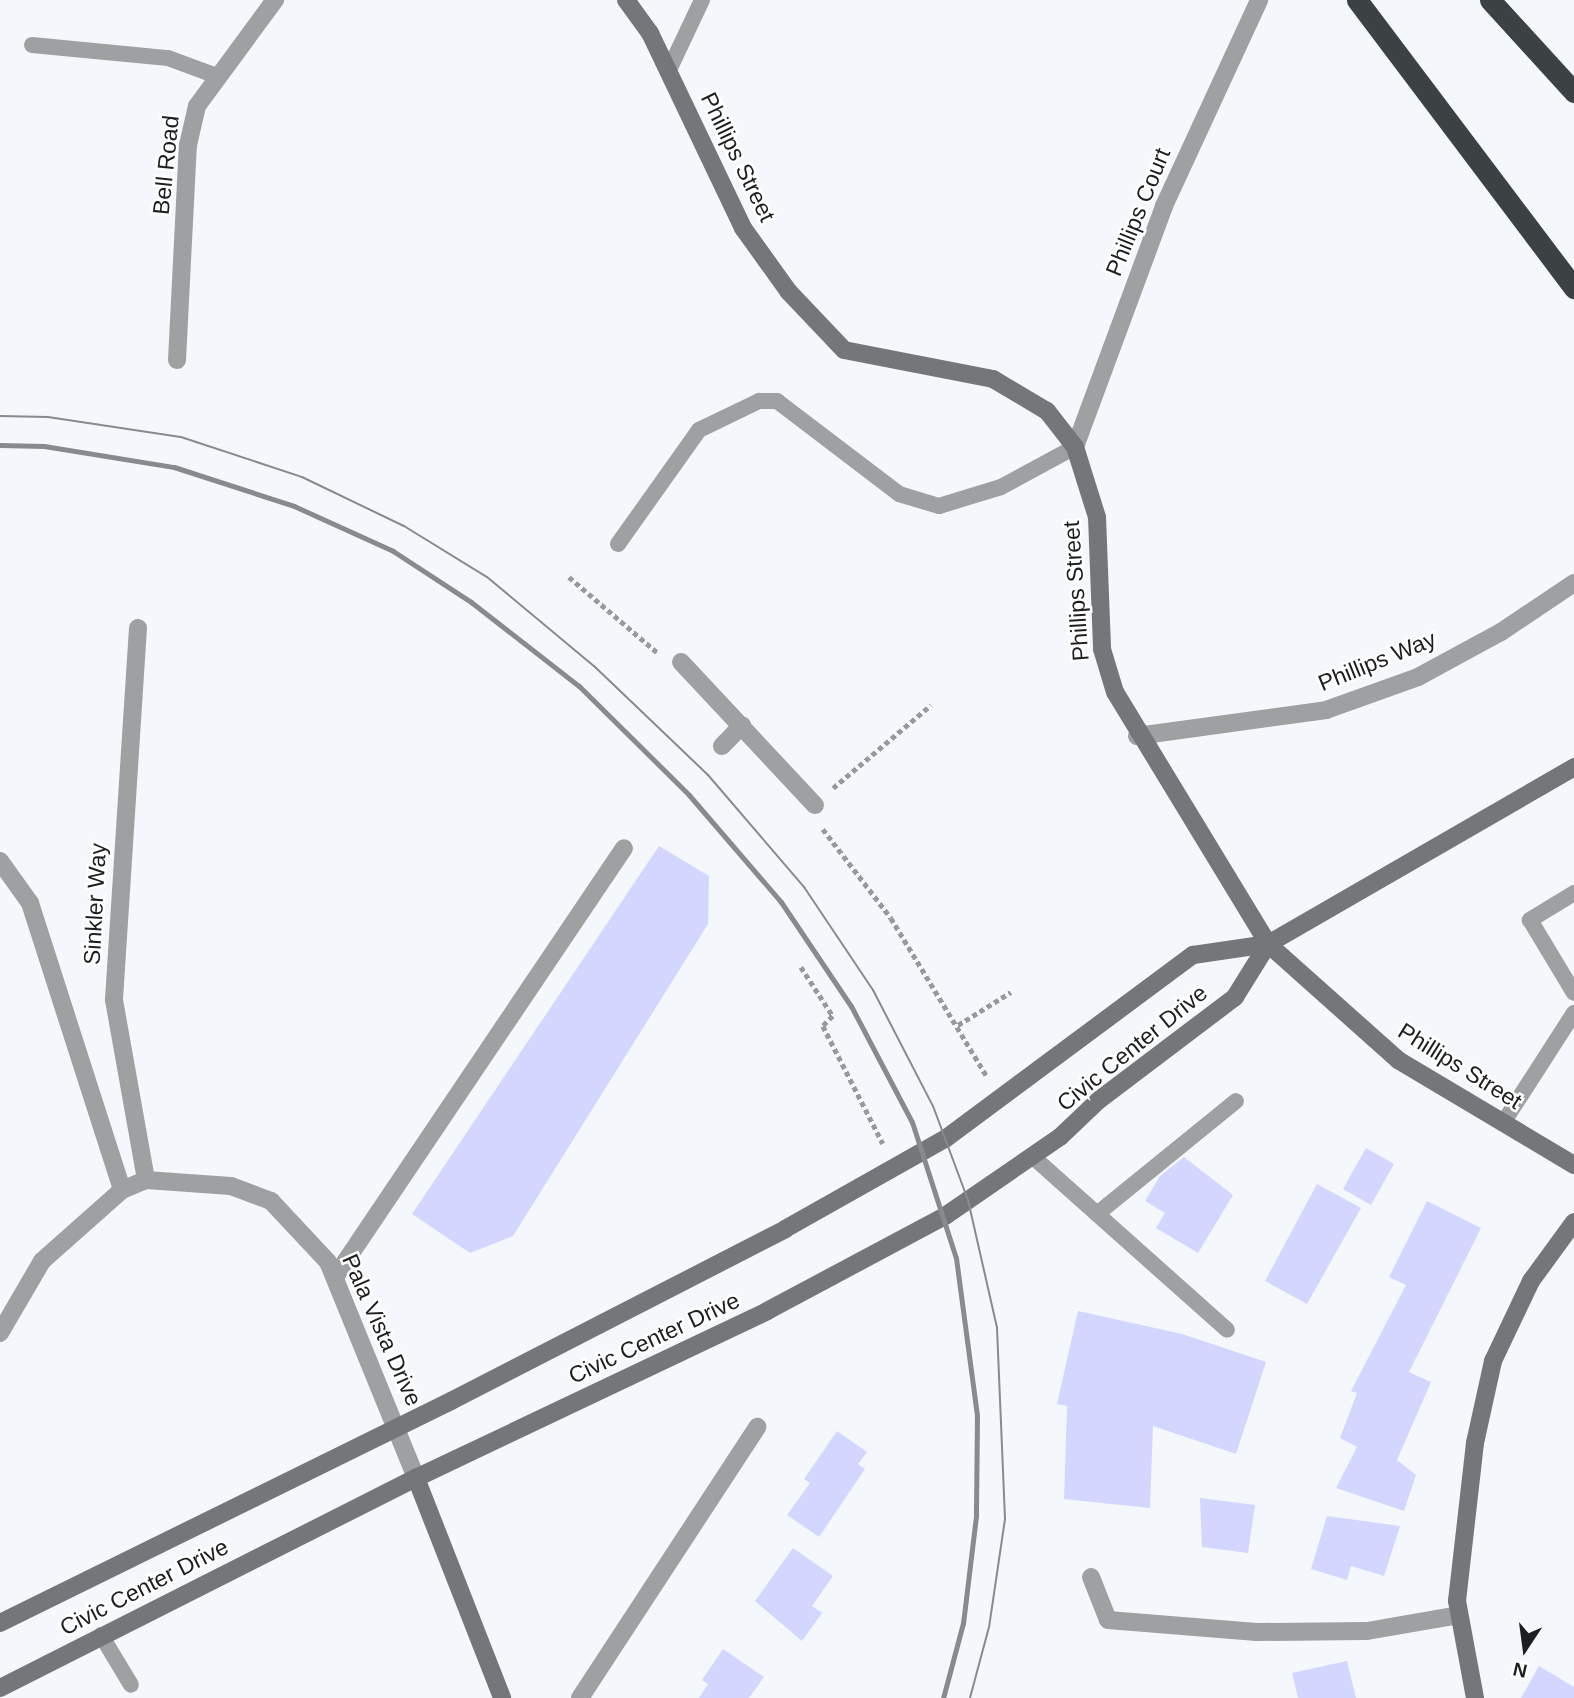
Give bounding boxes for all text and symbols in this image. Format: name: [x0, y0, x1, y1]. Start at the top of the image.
street label: Phillips Street: [695, 88, 781, 226]
street label: Bell Road: [147, 114, 185, 216]
street label: Phillips Court: [1100, 144, 1176, 280]
street label: Phillips Street: [1057, 520, 1095, 662]
street label: Phillips Way: [1314, 625, 1440, 697]
street label: Sinkler Way: [78, 842, 112, 966]
street label: Civic Center Drive: [1051, 979, 1213, 1117]
street label: Phillips Street: [1393, 1017, 1527, 1115]
street label: Pala Vista Drive: [336, 1250, 428, 1410]
street label: Civic Center Drive: [564, 1286, 744, 1390]
street label: Civic Center Drive: [55, 1533, 233, 1641]
north arrow: [1490, 1614, 1560, 1684]
text: N: [1511, 1658, 1529, 1682]

